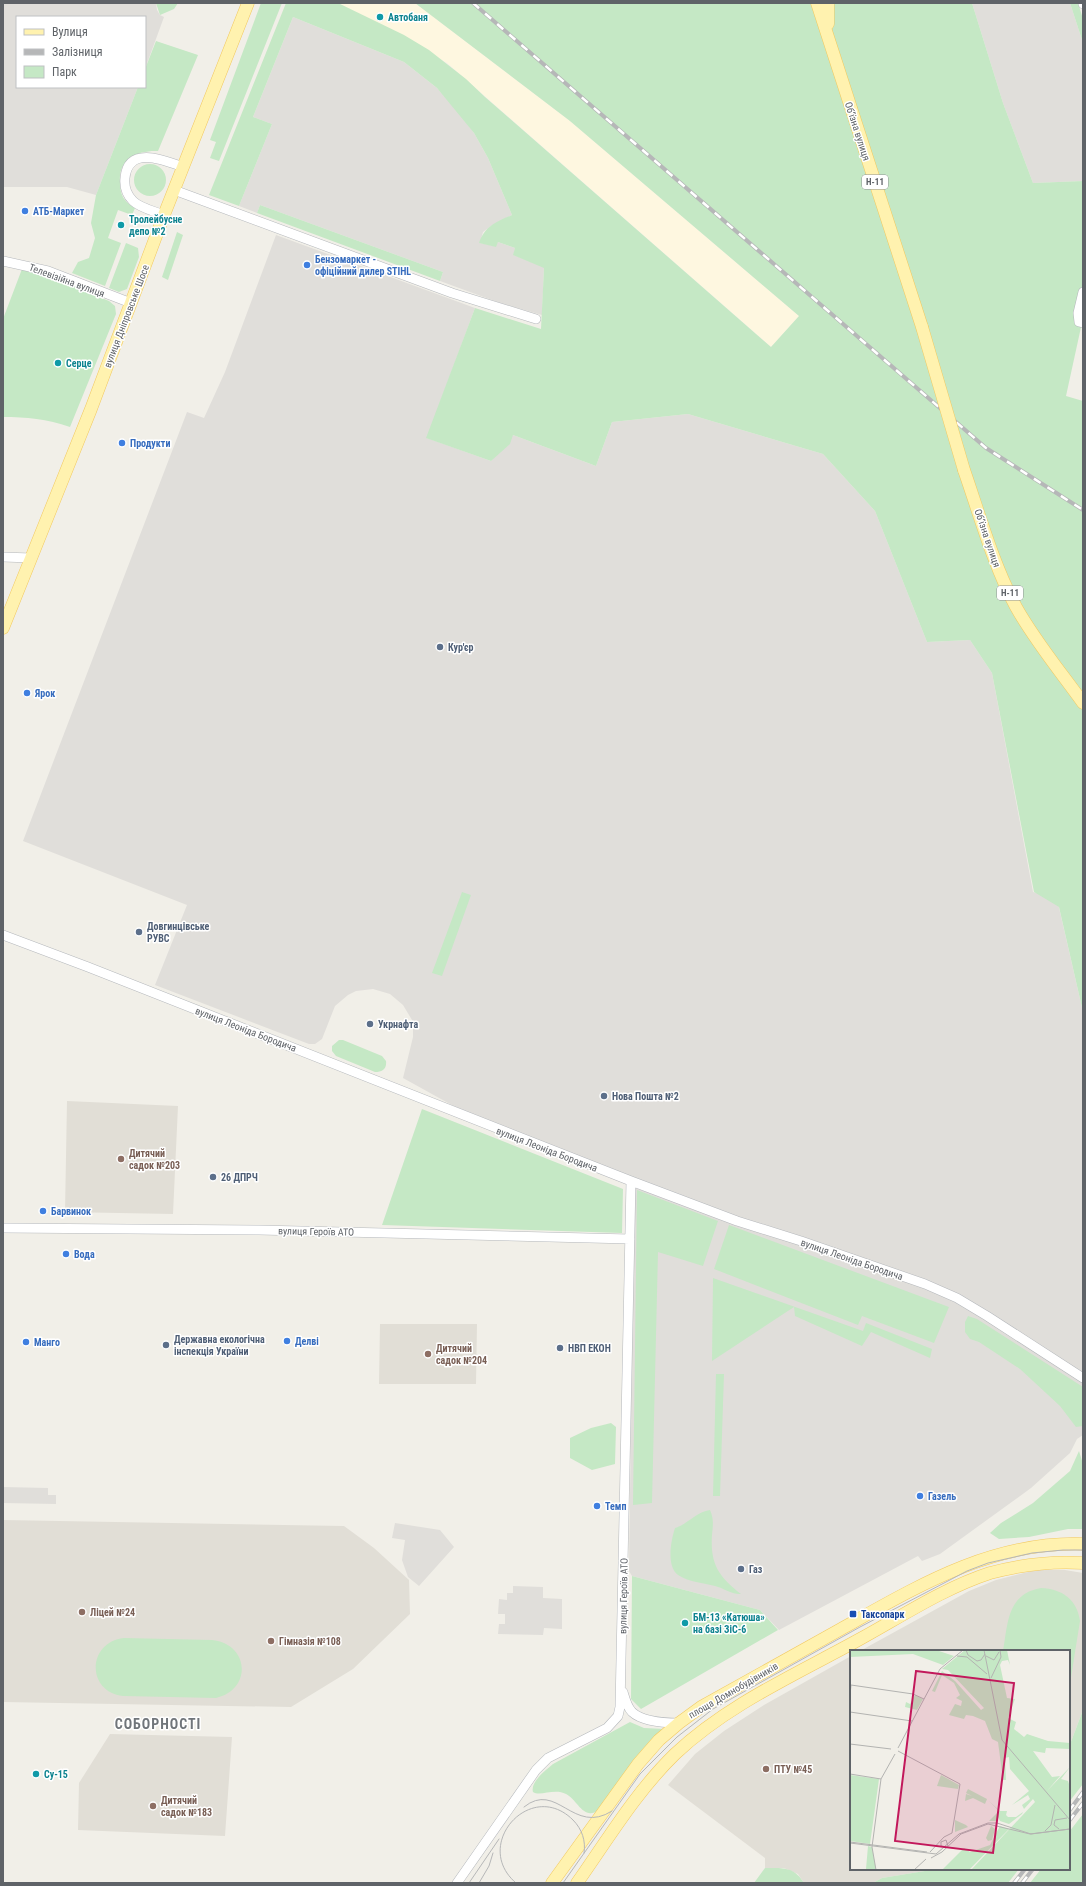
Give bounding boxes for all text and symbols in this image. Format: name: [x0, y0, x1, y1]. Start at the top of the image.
marker: Автобаня: [375, 12, 385, 22]
place label: Автобаня: [388, 12, 428, 23]
legend: [16, 16, 146, 88]
text: Вулиця: [52, 25, 88, 39]
text: Залізниця: [52, 45, 103, 59]
text: Парк: [52, 65, 77, 79]
street label: Обʼїзна вулиця: [843, 100, 872, 162]
road number: Н-11: [862, 175, 888, 189]
marker: АТБ-Маркет: [20, 206, 30, 216]
place label: АТБ-Маркет: [33, 206, 85, 217]
place label: Тролейбусне депо №2: [129, 214, 183, 237]
marker: Тролейбусне депо №2: [116, 220, 126, 230]
place label: Бензомаркет - офіційний дилер STIHL: [315, 254, 411, 277]
marker: Бензомаркет - офіційний дилер STIHL: [302, 260, 312, 270]
street label: Телевізійна вулиця: [27, 262, 106, 299]
street label: вулиця Дніпровське Шосе: [102, 263, 151, 369]
marker: Серце: [53, 358, 63, 368]
place label: Серце: [66, 358, 92, 369]
marker: Продукти: [117, 438, 127, 448]
place label: Продукти: [130, 438, 170, 449]
street label: Обʼїзна вулиця: [972, 507, 1003, 569]
road number: Н-11: [997, 586, 1023, 600]
marker: Кур'єр: [435, 642, 445, 652]
place label: Кур'єр: [448, 642, 474, 653]
marker: Ярок: [22, 688, 32, 698]
place label: Ярок: [34, 688, 55, 699]
place label: Довгинцівське РУВС: [147, 921, 210, 944]
marker: Довгинцівське РУВС: [134, 927, 144, 937]
street label: вулиця Леоніда Бородича: [194, 1005, 298, 1054]
marker: Укрнафта: [365, 1019, 375, 1029]
place label: Укрнафта: [378, 1019, 418, 1030]
marker: Нова Пошта №2: [599, 1091, 609, 1101]
place label: Нова Пошта №2: [612, 1091, 679, 1102]
street label: вулиця Леоніда Бородича: [495, 1125, 599, 1174]
place label: Дитячий садок №203: [129, 1148, 180, 1171]
marker: Дитячий садок №203: [116, 1154, 126, 1164]
marker: 26 ДПРЧ: [208, 1172, 218, 1182]
place label: 26 ДПРЧ: [221, 1172, 258, 1183]
marker: Барвинок: [38, 1206, 48, 1216]
place label: Барвинок: [51, 1206, 91, 1217]
street label: вулиця Героїв АТО: [278, 1225, 354, 1238]
street label: вулиця Леоніда Бородича: [799, 1237, 905, 1282]
marker: Вода: [61, 1249, 71, 1259]
place label: Вода: [74, 1249, 95, 1260]
place label: Державна екологічна інспекція України: [174, 1334, 265, 1357]
marker: Делві: [282, 1336, 292, 1346]
place label: Делві: [295, 1336, 319, 1347]
marker: Манго: [21, 1337, 31, 1347]
place label: Манго: [34, 1337, 60, 1348]
marker: Державна екологічна інспекція України: [161, 1340, 171, 1350]
place label: Дитячий садок №204: [436, 1343, 487, 1366]
marker: НВП ЕКОН: [555, 1343, 565, 1353]
place label: НВП ЕКОН: [568, 1343, 611, 1354]
marker: Дитячий садок №204: [423, 1349, 433, 1359]
marker: Газель: [915, 1491, 925, 1501]
place label: Газель: [928, 1491, 956, 1502]
marker: Темп: [592, 1501, 602, 1511]
place label: Темп: [605, 1501, 626, 1512]
street label: вулиця Героїв АТО: [617, 1558, 630, 1634]
marker: Газ: [736, 1564, 746, 1574]
place label: Газ: [749, 1564, 763, 1575]
marker: Ліцей №24: [77, 1607, 87, 1617]
place label: Ліцей №24: [90, 1607, 135, 1618]
marker: Таксопарк: [848, 1609, 858, 1619]
place label: Таксопарк: [861, 1609, 905, 1620]
place label: БМ-13 «Катюша» на базі ЗіС-6: [693, 1612, 765, 1635]
marker: БМ-13 «Катюша» на базі ЗіС-6: [680, 1618, 690, 1628]
marker: Гімназія №108: [266, 1636, 276, 1646]
place label: Гімназія №108: [279, 1636, 341, 1647]
inset map: [850, 1650, 1070, 1870]
street label: площа Домнобудівників: [687, 1660, 780, 1721]
district label: СОБОРНОСТІ: [115, 1716, 201, 1732]
marker: ПТУ №45: [761, 1764, 771, 1774]
place label: ПТУ №45: [774, 1764, 812, 1775]
marker: Су-15: [31, 1769, 41, 1779]
place label: Су-15: [44, 1769, 68, 1780]
place label: Дитячий садок №183: [161, 1795, 212, 1818]
marker: Дитячий садок №183: [148, 1801, 158, 1811]

